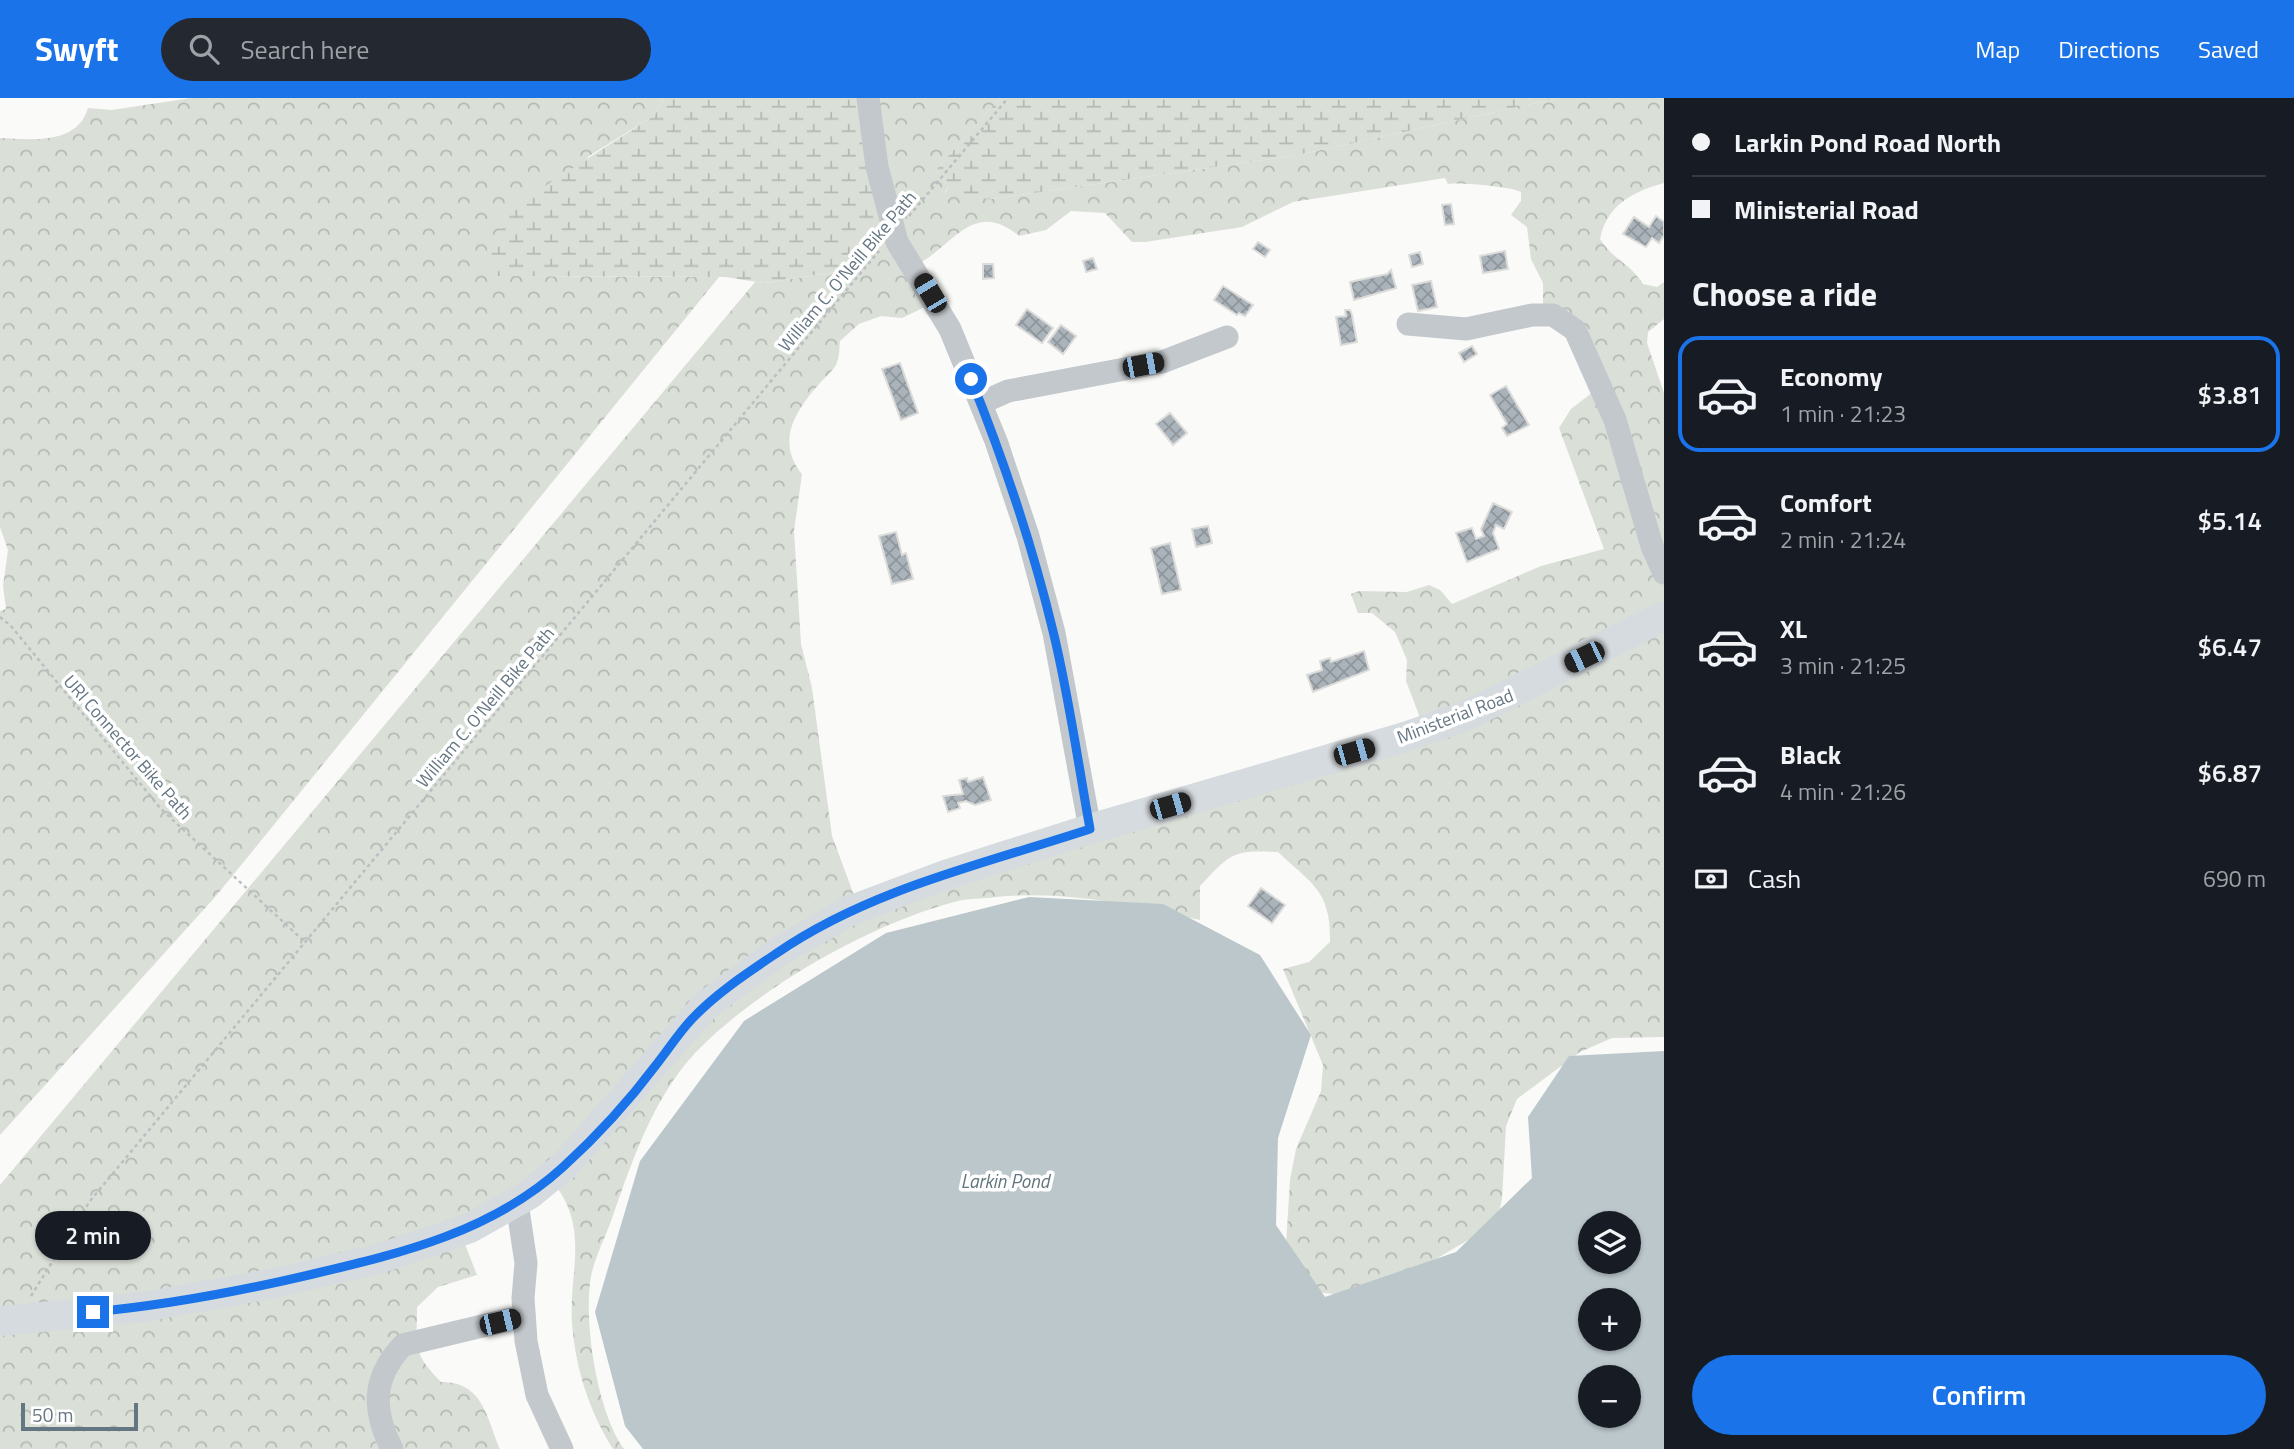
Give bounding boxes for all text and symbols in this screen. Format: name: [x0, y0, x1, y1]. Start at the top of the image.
search box: [161, 18, 651, 81]
text: Swyft: [35, 24, 119, 74]
icon: search: [185, 30, 223, 68]
text: Search here: [241, 30, 369, 69]
text: Map: [1975, 31, 2020, 67]
text: Directions: [2058, 31, 2160, 67]
text: Saved: [2198, 31, 2259, 67]
text: Larkin Pond Road North: [1734, 123, 2001, 162]
street label: William C. O'Neill Bike Path: [771, 185, 923, 357]
text: Ministerial Road: [1734, 190, 1919, 229]
car: [911, 270, 950, 316]
text: Choose a ride: [1692, 270, 1877, 318]
car: [1121, 351, 1166, 379]
text: Economy: [1780, 357, 1882, 396]
route start: [955, 363, 987, 395]
icon: car: [1696, 363, 1759, 426]
text: $3.81: [2198, 375, 2262, 414]
text: 1 min · 21:23: [1780, 396, 1906, 431]
text: Comfort: [1780, 483, 1872, 522]
icon: car: [1696, 489, 1759, 552]
text: $5.14: [2198, 501, 2262, 540]
text: 2 min · 21:24: [1780, 522, 1906, 557]
text: XL: [1780, 609, 1807, 648]
icon: car: [1696, 615, 1759, 678]
street label: William C. O'Neill Bike Path: [409, 621, 561, 793]
text: $6.47: [2198, 627, 2262, 666]
car: [1561, 638, 1608, 676]
text: 3 min · 21:25: [1780, 648, 1906, 683]
street label: URI Connector Bike Path: [57, 669, 199, 825]
street label: Ministerial Road: [1393, 681, 1517, 751]
text: Black: [1780, 735, 1841, 774]
car: [1331, 736, 1378, 768]
icon: car: [1696, 741, 1759, 804]
text: $6.87: [2198, 753, 2262, 792]
text: 4 min · 21:26: [1780, 774, 1906, 809]
car: [1147, 790, 1194, 822]
text: Cash: [1748, 859, 1801, 898]
icon: cash: [1692, 860, 1730, 898]
text: 690 m: [2203, 861, 2266, 896]
water label: Larkin Pond: [961, 1166, 1052, 1195]
callout: 2 min: [35, 1210, 151, 1260]
map controls: [1578, 1211, 1641, 1428]
button: layers: [1578, 1211, 1641, 1274]
text: 2 min: [65, 1218, 121, 1253]
button: +: [1578, 1288, 1641, 1351]
route end: [77, 1296, 109, 1328]
car: [478, 1307, 523, 1337]
button: Confirm: [1692, 1355, 2266, 1435]
button: −: [1578, 1365, 1641, 1428]
scale bar: [21, 1400, 138, 1432]
text: 50 m: [32, 1400, 73, 1429]

